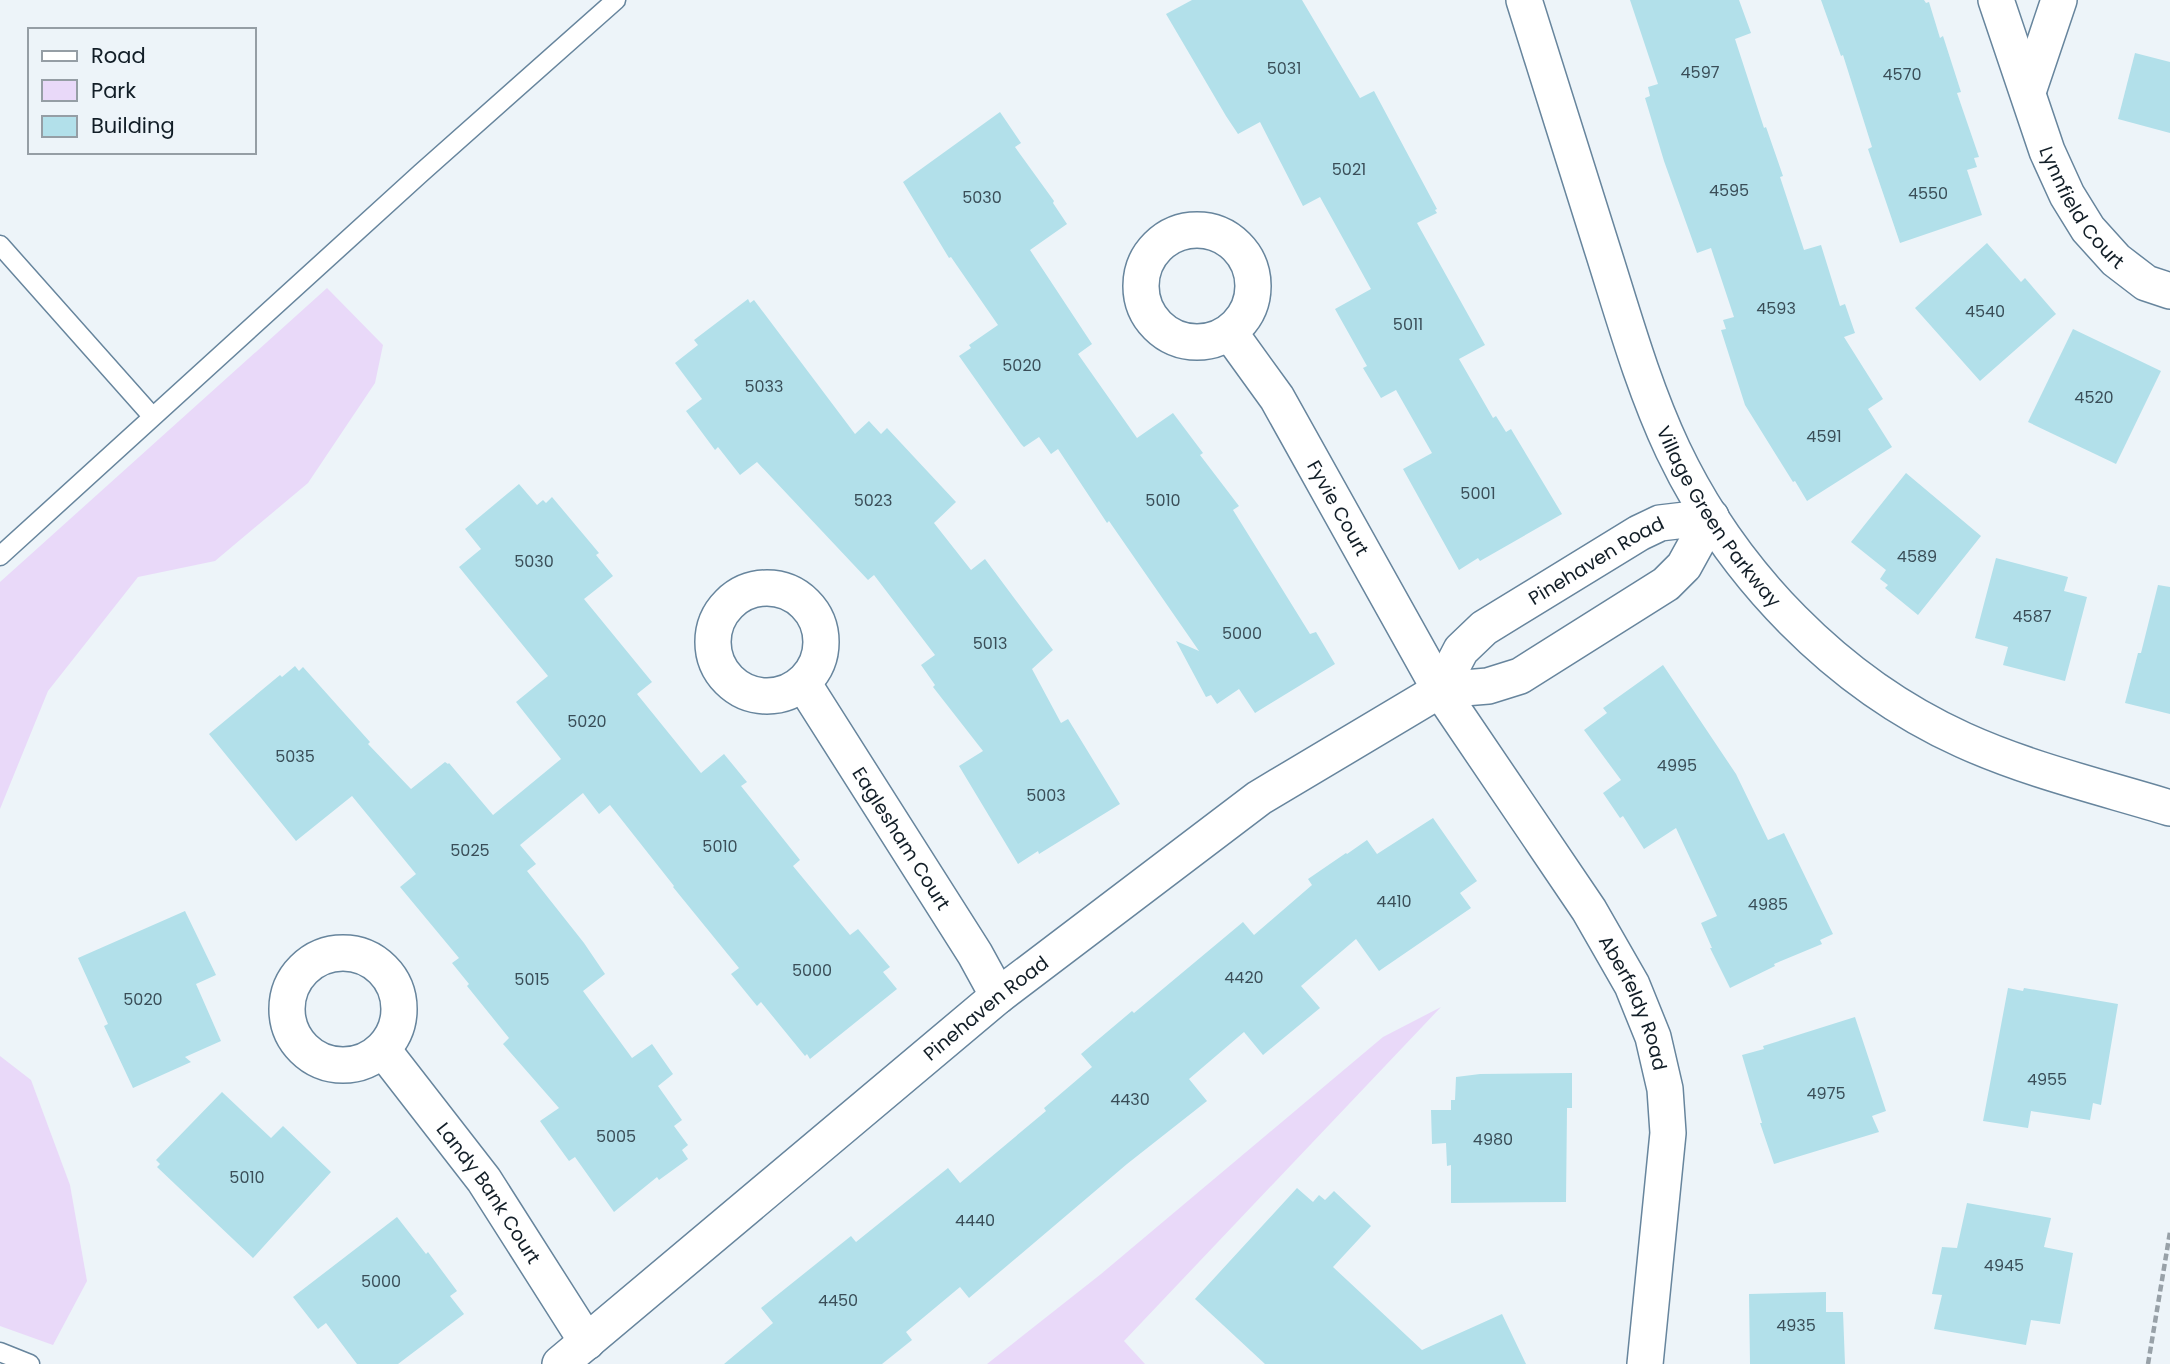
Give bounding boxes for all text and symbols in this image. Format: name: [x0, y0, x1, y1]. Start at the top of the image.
legend: [28, 28, 256, 154]
text: Road: [91, 41, 146, 70]
house number: 5031: [1267, 57, 1301, 80]
house number: 4597: [1681, 61, 1720, 84]
house number: 4570: [1883, 63, 1921, 86]
text: Park: [91, 76, 136, 105]
text: Building: [91, 111, 175, 140]
street label: Lynnfield Court: [2032, 143, 2130, 276]
house number: 5021: [1332, 158, 1366, 181]
house number: 4595: [1709, 179, 1749, 202]
house number: 4550: [1908, 182, 1948, 205]
house number: 5030: [962, 186, 1002, 209]
house number: 4593: [1756, 297, 1796, 320]
house number: 4540: [1965, 300, 2005, 323]
house number: 5011: [1393, 313, 1423, 336]
house number: 5020: [1002, 354, 1042, 377]
house number: 5033: [745, 375, 783, 398]
house number: 4520: [2074, 386, 2114, 409]
street label: Village Green Parkway: [1650, 422, 1787, 614]
house number: 4591: [1806, 425, 1842, 448]
street label: Fyvie Court: [1300, 455, 1375, 561]
house number: 5001: [1460, 482, 1496, 505]
house number: 5023: [854, 489, 892, 512]
house number: 5010: [1145, 489, 1181, 512]
street label: Pinehaven Road: [1523, 510, 1669, 612]
house number: 4589: [1897, 545, 1937, 568]
house number: 5030: [514, 550, 554, 573]
house number: 4587: [2013, 605, 2052, 628]
house number: 5000: [1222, 622, 1262, 645]
house number: 5013: [973, 632, 1007, 655]
house number: 5020: [567, 710, 607, 733]
house number: 5035: [275, 745, 315, 768]
house number: 4995: [1657, 754, 1697, 777]
street label: Eaglesham Court: [846, 762, 957, 915]
house number: 5003: [1026, 784, 1066, 807]
house number: 5010: [702, 835, 738, 858]
house number: 5025: [450, 839, 490, 862]
house number: 4410: [1376, 890, 1412, 913]
house number: 4985: [1748, 893, 1788, 916]
street label: Aberfeldy Road: [1592, 930, 1673, 1073]
street label: Pinehaven Road: [918, 949, 1054, 1067]
house number: 5000: [792, 959, 832, 982]
house number: 4420: [1224, 966, 1264, 989]
house number: 5015: [514, 968, 550, 991]
house number: 5020: [123, 988, 163, 1011]
house number: 4955: [2027, 1068, 2067, 1091]
house number: 4975: [1807, 1082, 1845, 1105]
house number: 4430: [1110, 1088, 1150, 1111]
street label: Landy Bank Court: [430, 1117, 547, 1269]
house number: 5005: [596, 1125, 636, 1148]
house number: 4980: [1473, 1128, 1513, 1151]
house number: 5010: [229, 1166, 265, 1189]
house number: 4440: [955, 1209, 995, 1232]
house number: 4945: [1984, 1254, 2024, 1277]
house number: 5000: [361, 1270, 401, 1293]
house number: 4450: [818, 1289, 858, 1312]
house number: 4935: [1776, 1314, 1816, 1337]

